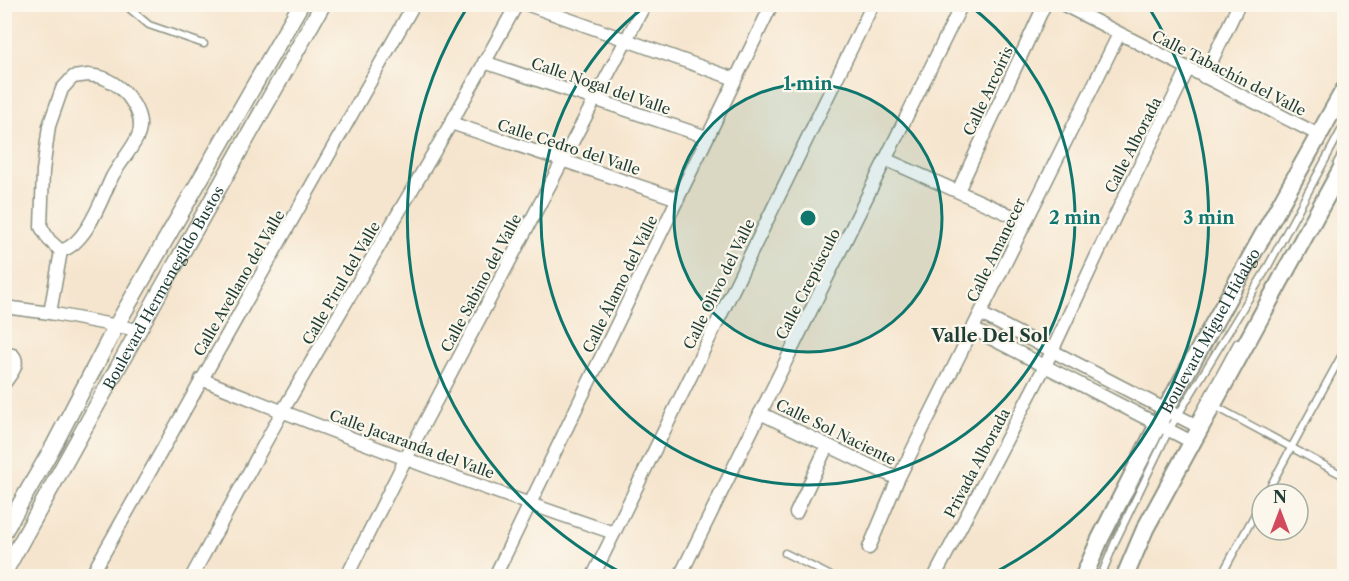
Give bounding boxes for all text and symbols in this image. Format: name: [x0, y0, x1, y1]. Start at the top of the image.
street label: Calle Tabachín del Valle: [1149, 26, 1309, 120]
street label: Calle Arcoíris: [959, 43, 1017, 139]
street label: Calle Nogal del Valle: [529, 53, 673, 119]
text: 1 min: [783, 73, 833, 95]
street label: Calle Alborada: [1101, 94, 1165, 196]
street label: Calle Cedro del Valle: [495, 115, 643, 179]
street label: Boulevard Hermenegildo Bustos: [98, 182, 228, 392]
street label: Calle Amanecer: [963, 194, 1030, 305]
street label: Calle Avellano del Valle: [189, 206, 289, 360]
text: 2 min: [1049, 207, 1102, 229]
text: 3 min: [1183, 207, 1235, 229]
centre of rings: [798, 208, 818, 228]
street label: Calle Sabino del Valle: [436, 211, 526, 355]
street label: Calle Álamo del Valle: [578, 212, 662, 356]
street label: Calle Olivo del Valle: [679, 216, 759, 352]
street label: Calle Pirul del Valle: [298, 218, 384, 348]
street label: Calle Crepúsculo: [772, 225, 844, 343]
street label: Boulevard Miguel Hidalgo: [1156, 245, 1263, 416]
district label: Valle Del Sol: [930, 325, 1049, 347]
street label: Calle Sol Naciente: [773, 395, 899, 469]
street label: Calle Jacaranda del Valle: [327, 405, 497, 483]
street label: Privada Alborada: [940, 405, 1014, 521]
north arrow: [1250, 482, 1310, 542]
text: N: [1273, 487, 1287, 507]

